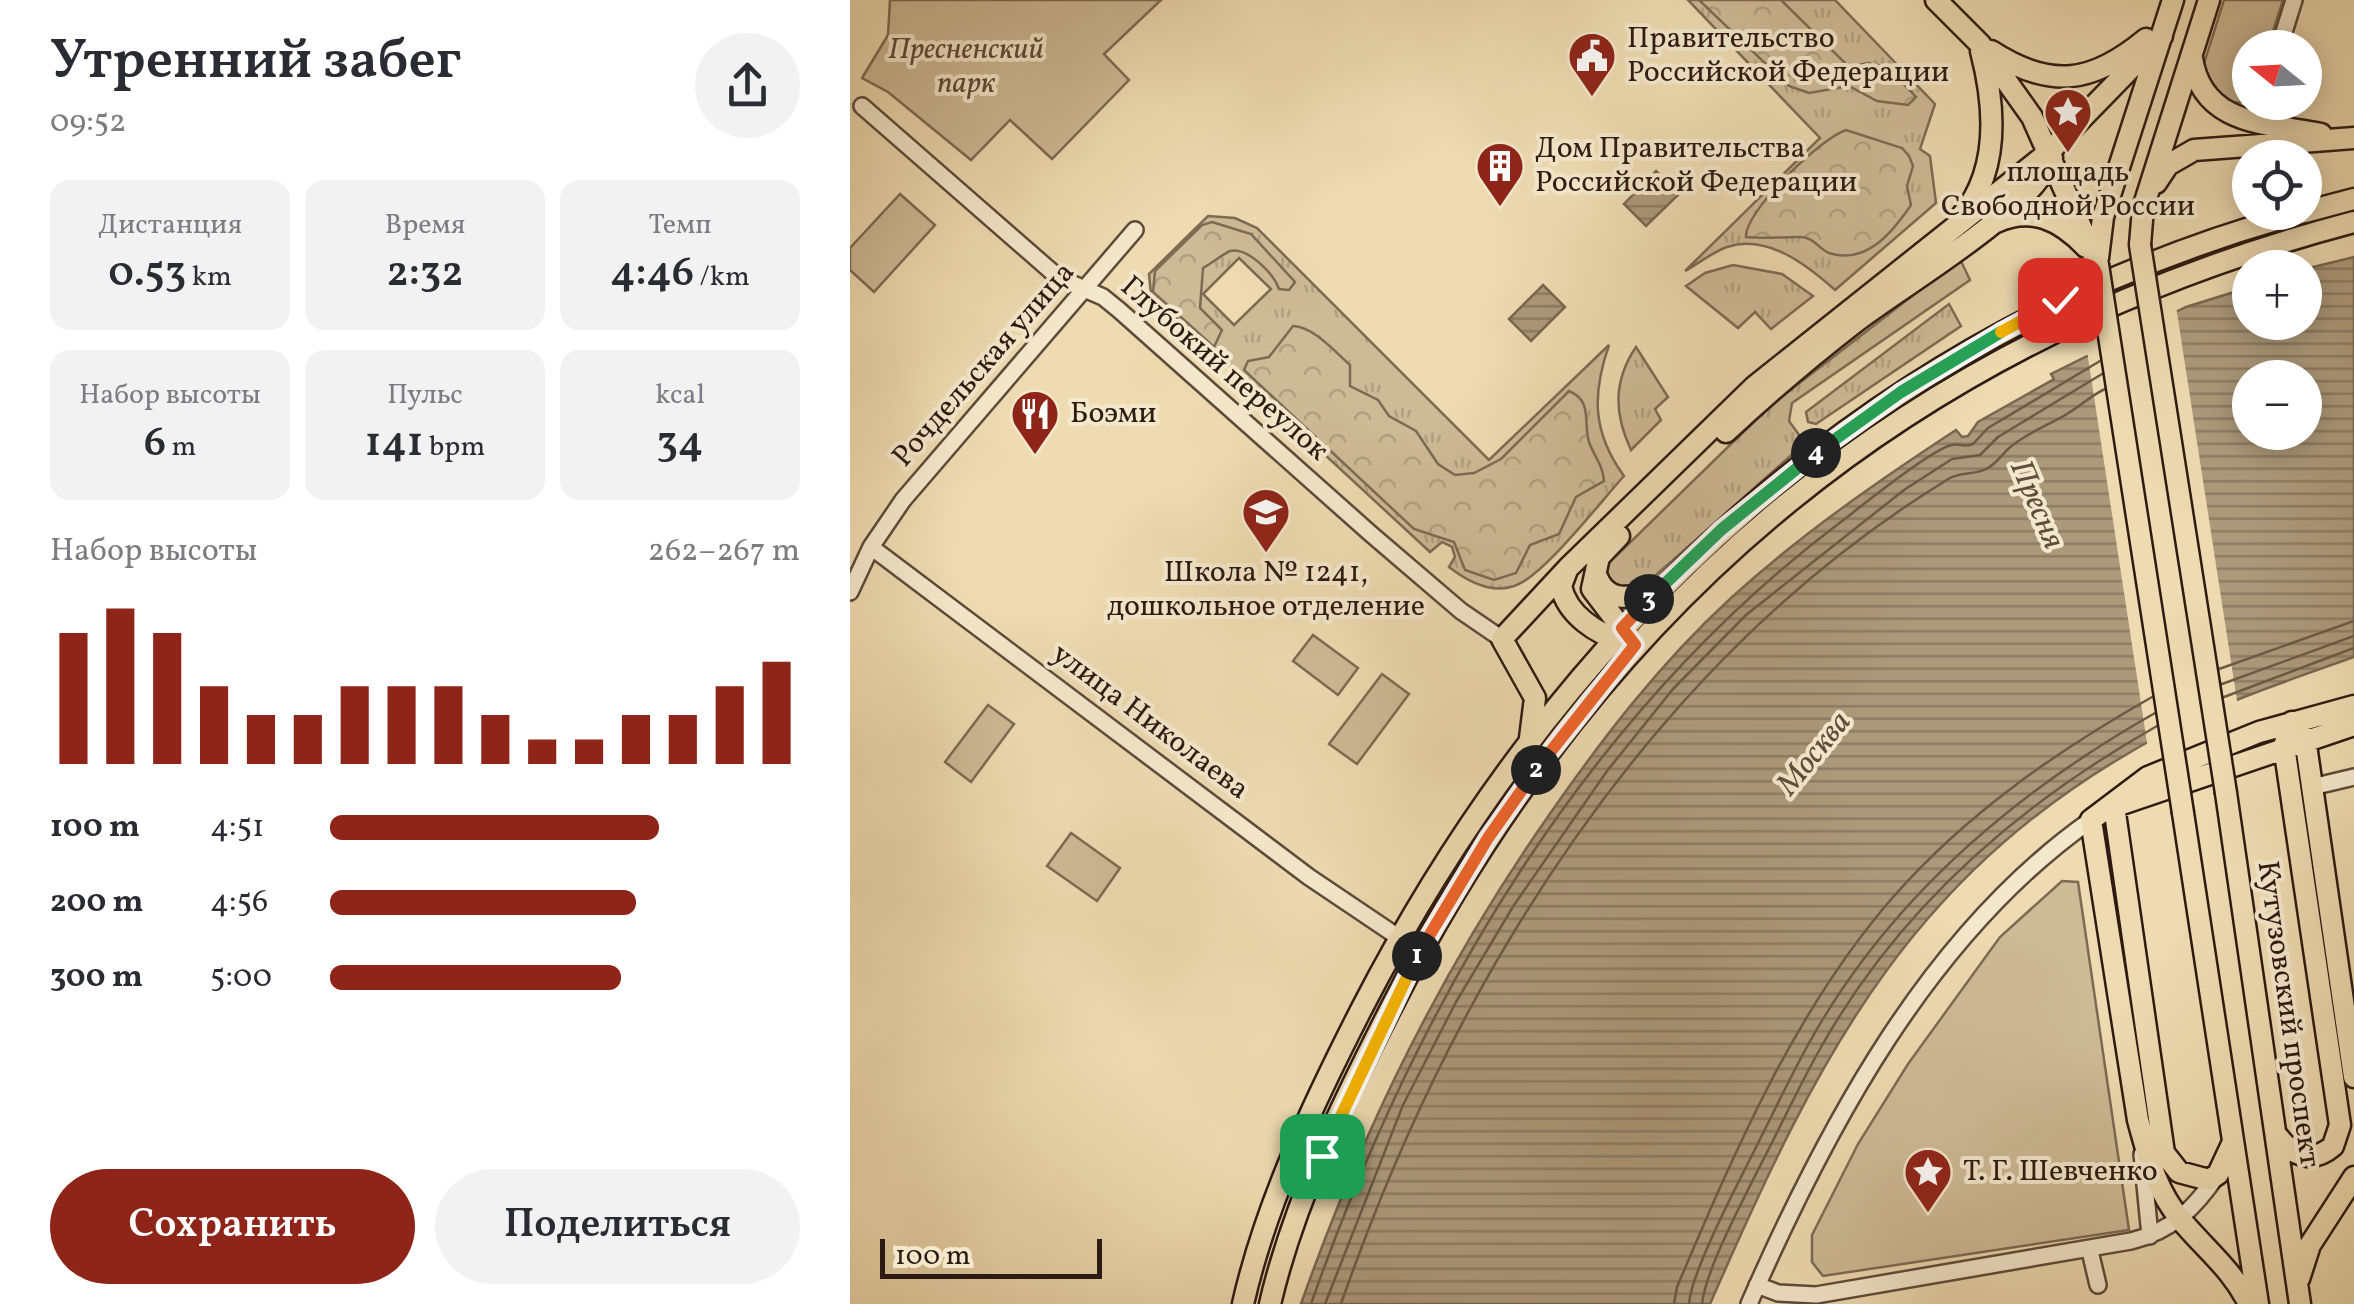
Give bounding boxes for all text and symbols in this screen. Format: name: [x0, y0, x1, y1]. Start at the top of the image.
place label: Правительство Российской Федерации: [1627, 18, 1949, 94]
text: Утренний забег: [50, 25, 461, 101]
park label: Пресненский парк: [888, 29, 1044, 105]
public building icon: Правительство Российской Федерации: [1566, 30, 1618, 98]
north arrow: [2232, 30, 2322, 120]
map controls: [2232, 30, 2322, 450]
button: share: [695, 33, 800, 138]
place icon: площадь Свободной России: [2042, 86, 2094, 154]
text: 09:52: [50, 101, 126, 145]
place label: Дом Правительства Российской Федерации: [1535, 128, 1857, 204]
building icon: Дом Правительства Российской Федерации: [1474, 140, 1526, 208]
button: locate: [2232, 140, 2322, 230]
place label: площадь Свободной России: [1941, 152, 2195, 228]
text: Дистанция: [98, 206, 242, 245]
text: Время: [385, 206, 465, 245]
text: Темп: [648, 206, 712, 245]
text: 0.53: [108, 245, 186, 304]
text: 2:32: [387, 245, 463, 304]
text: 4:46: [610, 245, 694, 304]
button: +: [2232, 250, 2322, 340]
street label: Рочдельская улица: [883, 253, 1085, 477]
text: km: [186, 258, 232, 297]
text: /km: [694, 258, 750, 297]
pin: [2018, 258, 2103, 343]
street label: Глубокий переулок: [1111, 267, 1337, 471]
icon: check: [2033, 273, 2088, 328]
button: −: [2232, 360, 2322, 450]
text: Набор высоты: [79, 376, 261, 415]
text: Пульс: [387, 376, 463, 415]
text: kcal: [655, 376, 705, 415]
restaurant icon: Боэми: [1009, 388, 1061, 456]
place label: Боэми: [1070, 393, 1157, 435]
text: 6: [144, 415, 166, 474]
text: 141: [365, 415, 423, 474]
text: 34: [657, 415, 703, 474]
text: m: [166, 428, 196, 467]
text: bpm: [423, 428, 485, 467]
pin: 4: [1791, 428, 1841, 478]
text: 4: [1808, 433, 1824, 472]
water label: Пресня: [1998, 454, 2074, 556]
school or university icon: Школа № 1241, дошкольное отделение: [1240, 486, 1292, 554]
text: Набор высоты: [50, 530, 257, 574]
text: 262–267 m: [648, 530, 800, 574]
place label: Школа № 1241, дошкольное отделение: [1107, 552, 1425, 628]
pin: 3: [1624, 574, 1674, 624]
text: 3: [1642, 579, 1656, 618]
street label: улица Николаева: [1042, 634, 1258, 810]
water label: Москва: [1767, 703, 1863, 806]
pin: 2: [1511, 745, 1561, 795]
text: 2: [1529, 750, 1543, 789]
text: 100 m: [50, 806, 140, 850]
text: 4:51: [210, 806, 264, 850]
street label: Кутузовский проспект: [2246, 858, 2330, 1170]
text: 200 m: [50, 881, 144, 925]
text: 4:56: [210, 881, 268, 925]
pin: 1: [1392, 931, 1442, 981]
text: 1: [1411, 936, 1423, 975]
text: 300 m: [50, 956, 143, 1000]
text: 5:00: [210, 956, 272, 1000]
pin: [1280, 1114, 1365, 1199]
icon: arrive: [1295, 1129, 1350, 1184]
place icon: Т. Г. Шевченко: [1902, 1146, 1954, 1214]
place label: Т. Г. Шевченко: [1963, 1151, 2158, 1193]
button: Сохранить: [50, 1169, 415, 1284]
button: Поделиться: [435, 1169, 800, 1284]
scale bar: [880, 1234, 1102, 1278]
text: 100 m: [895, 1237, 970, 1276]

